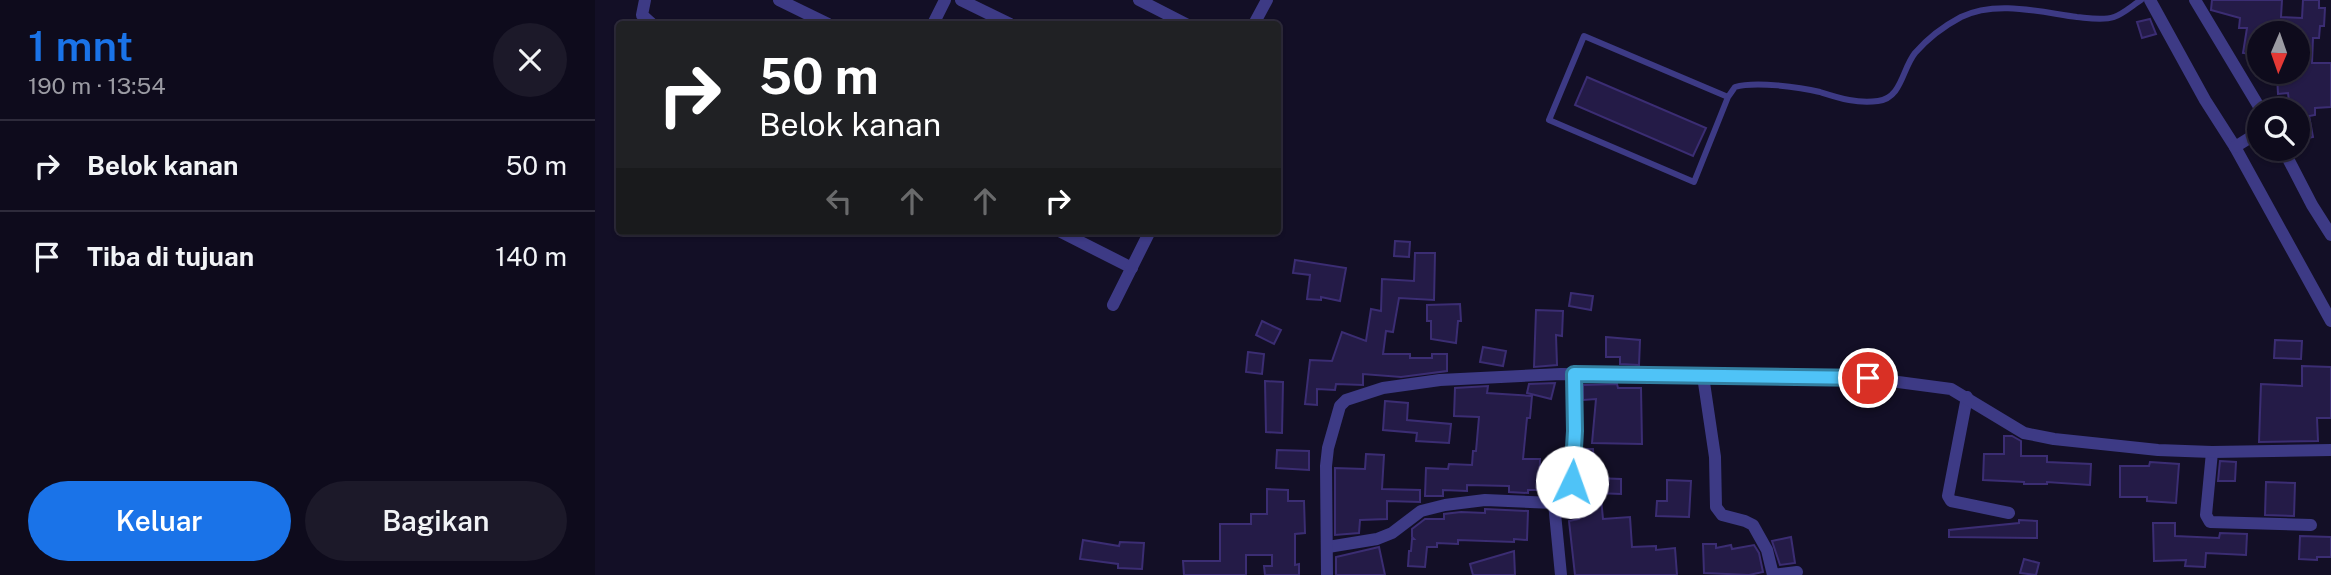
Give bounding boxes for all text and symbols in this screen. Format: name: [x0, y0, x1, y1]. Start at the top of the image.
text: 1 mnt: [28, 21, 133, 70]
north arrow: [2247, 21, 2310, 84]
map controls: [2247, 21, 2310, 161]
button: close: [493, 23, 567, 97]
text: 50 m: [759, 47, 879, 105]
icon: right: [644, 49, 735, 140]
text: 190 m · 13:54: [28, 72, 166, 99]
button: search: [2247, 98, 2310, 161]
text: Belok kanan: [759, 106, 941, 143]
icon: right: [28, 147, 66, 185]
text: Belok kanan: [87, 150, 238, 181]
text: 50 m: [506, 150, 567, 181]
icon: left: [820, 182, 858, 220]
icon: ahead: [893, 182, 931, 220]
icon: ahead: [966, 182, 1004, 220]
icon: right: [1039, 182, 1077, 220]
icon: arrive: [28, 238, 66, 276]
text: Tiba di tujuan: [87, 241, 254, 272]
text: 140 m: [495, 241, 567, 272]
pin: [1838, 348, 1898, 408]
icon: arrive: [1849, 359, 1887, 397]
position arrow: [1535, 445, 1609, 519]
button: Keluar: [28, 481, 291, 561]
button: Bagikan: [305, 481, 567, 561]

